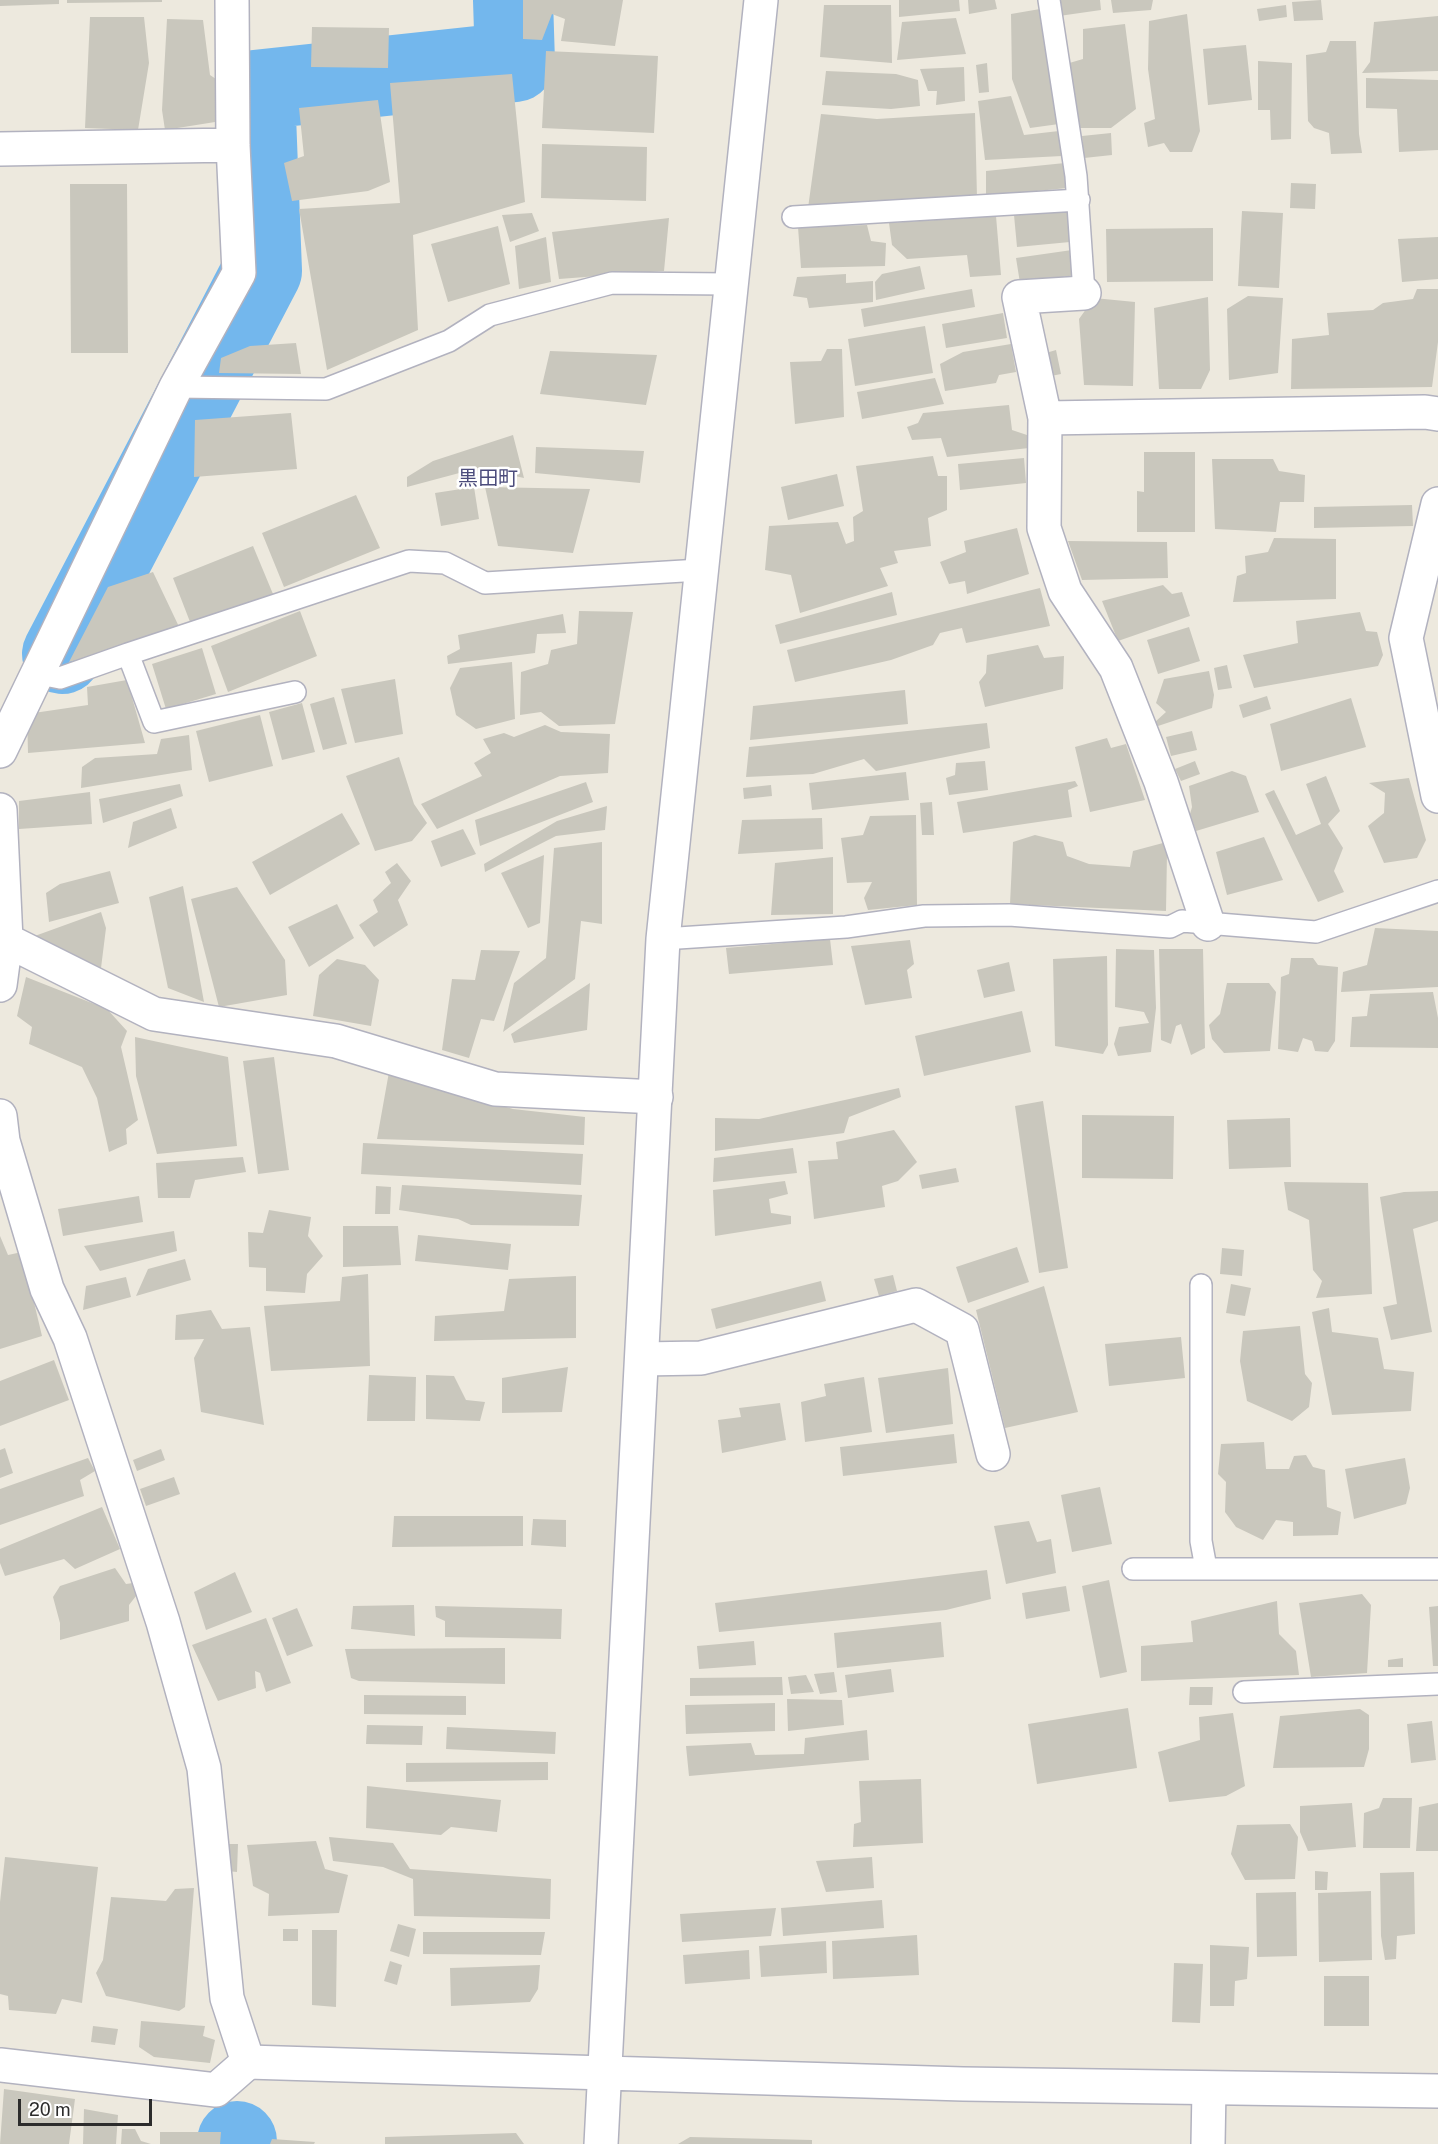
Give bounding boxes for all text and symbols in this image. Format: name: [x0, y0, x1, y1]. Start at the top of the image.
district label: 黒田町: [458, 467, 518, 491]
scale bar: [21, 2087, 154, 2125]
text: 20 m: [29, 2099, 71, 2120]

